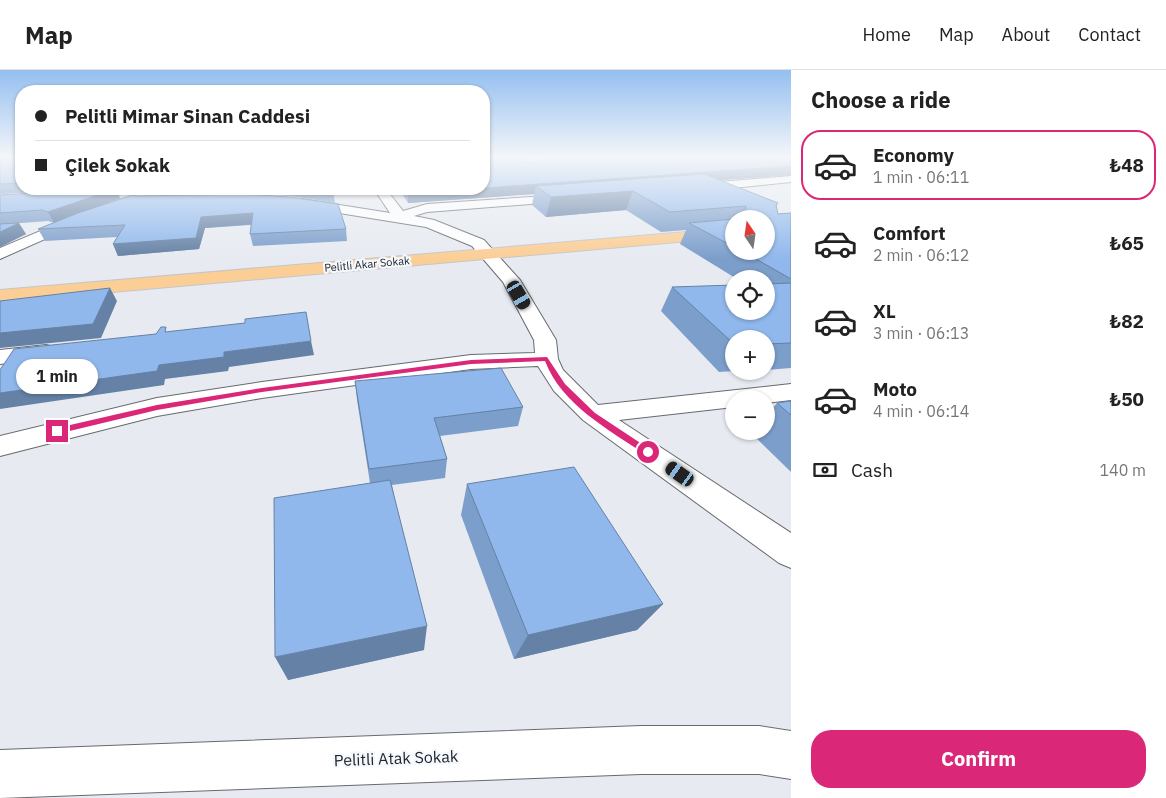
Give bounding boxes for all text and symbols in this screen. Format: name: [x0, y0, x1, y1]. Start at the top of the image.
text: Map: [25, 19, 73, 51]
text: Home: [863, 23, 911, 46]
text: Map: [939, 23, 974, 46]
text: About: [1002, 23, 1050, 46]
text: Contact: [1078, 23, 1141, 46]
text: Choose a ride: [811, 85, 951, 114]
text: Pelitli Mimar Sinan Caddesi: [65, 104, 310, 128]
icon: car: [813, 143, 858, 188]
text: Economy: [873, 143, 954, 167]
text: Çilek Sokak: [65, 153, 170, 177]
text: ₺48: [1110, 153, 1144, 177]
text: 1 min · 06:11: [873, 167, 969, 187]
north arrow: [725, 210, 775, 260]
map controls: [725, 210, 775, 440]
icon: car: [813, 221, 858, 266]
text: Comfort: [873, 221, 946, 245]
text: ₺65: [1110, 231, 1144, 255]
text: 2 min · 06:12: [873, 245, 969, 265]
street label: Pelitli Akar Sokak: [324, 253, 410, 275]
button: locate: [725, 270, 775, 320]
car: [505, 278, 532, 312]
icon: car: [813, 299, 858, 344]
text: XL: [873, 299, 896, 323]
text: ₺82: [1110, 309, 1144, 333]
text: 3 min · 06:13: [873, 323, 969, 343]
button: +: [725, 330, 775, 380]
callout: 1 min: [16, 358, 98, 394]
text: 1 min: [36, 366, 78, 386]
icon: car: [813, 377, 858, 422]
text: Moto: [873, 377, 917, 401]
text: ₺50: [1110, 387, 1144, 411]
button: −: [725, 390, 775, 440]
text: 4 min · 06:14: [873, 401, 969, 421]
route end: [46, 420, 68, 442]
route start: [637, 441, 659, 463]
icon: cash: [811, 456, 839, 484]
text: Cash: [851, 458, 893, 482]
car: [663, 459, 696, 489]
text: 140 m: [1099, 460, 1146, 480]
button: Confirm: [811, 730, 1146, 788]
street label: Pelitli Atak Sokak: [333, 746, 459, 770]

